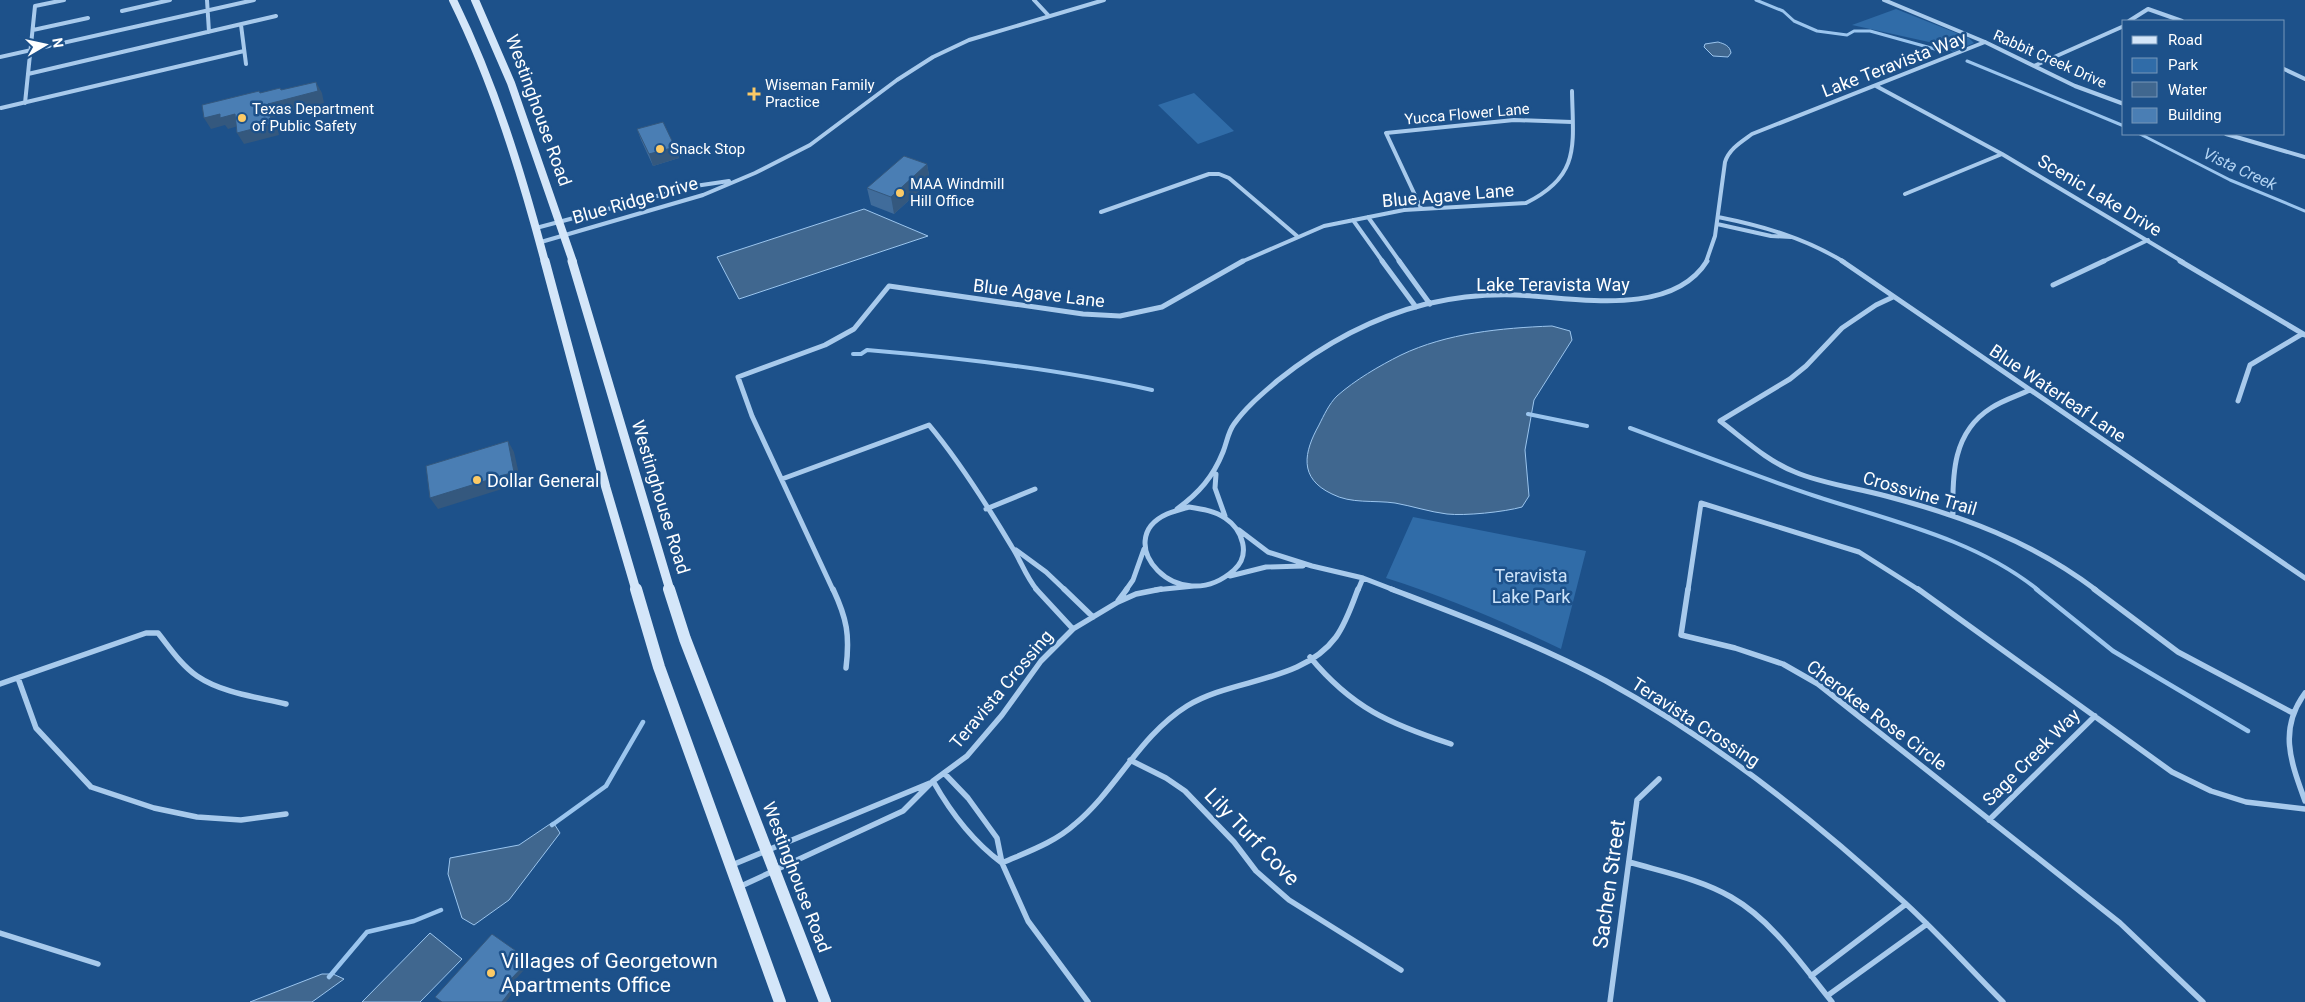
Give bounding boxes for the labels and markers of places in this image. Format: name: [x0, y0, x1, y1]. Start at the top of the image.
place label: Wiseman Family Practice: [765, 76, 875, 111]
marker: Wiseman Family Practice: [747, 87, 761, 101]
place label: Texas Department of Public Safety: [252, 100, 374, 135]
marker: Texas Department of Public Safety: [236, 112, 248, 124]
place label: Snack Stop: [670, 140, 745, 158]
marker: Snack Stop: [654, 143, 666, 155]
place label: MAA Windmill Hill Office: [910, 175, 1004, 210]
marker: MAA Windmill Hill Office: [894, 187, 906, 199]
place label: Dollar General: [487, 470, 599, 491]
marker: Dollar General: [471, 474, 483, 486]
place label: Villages of Georgetown Apartments Office: [501, 949, 718, 997]
marker: Villages of Georgetown Apartments Office: [485, 967, 497, 979]

